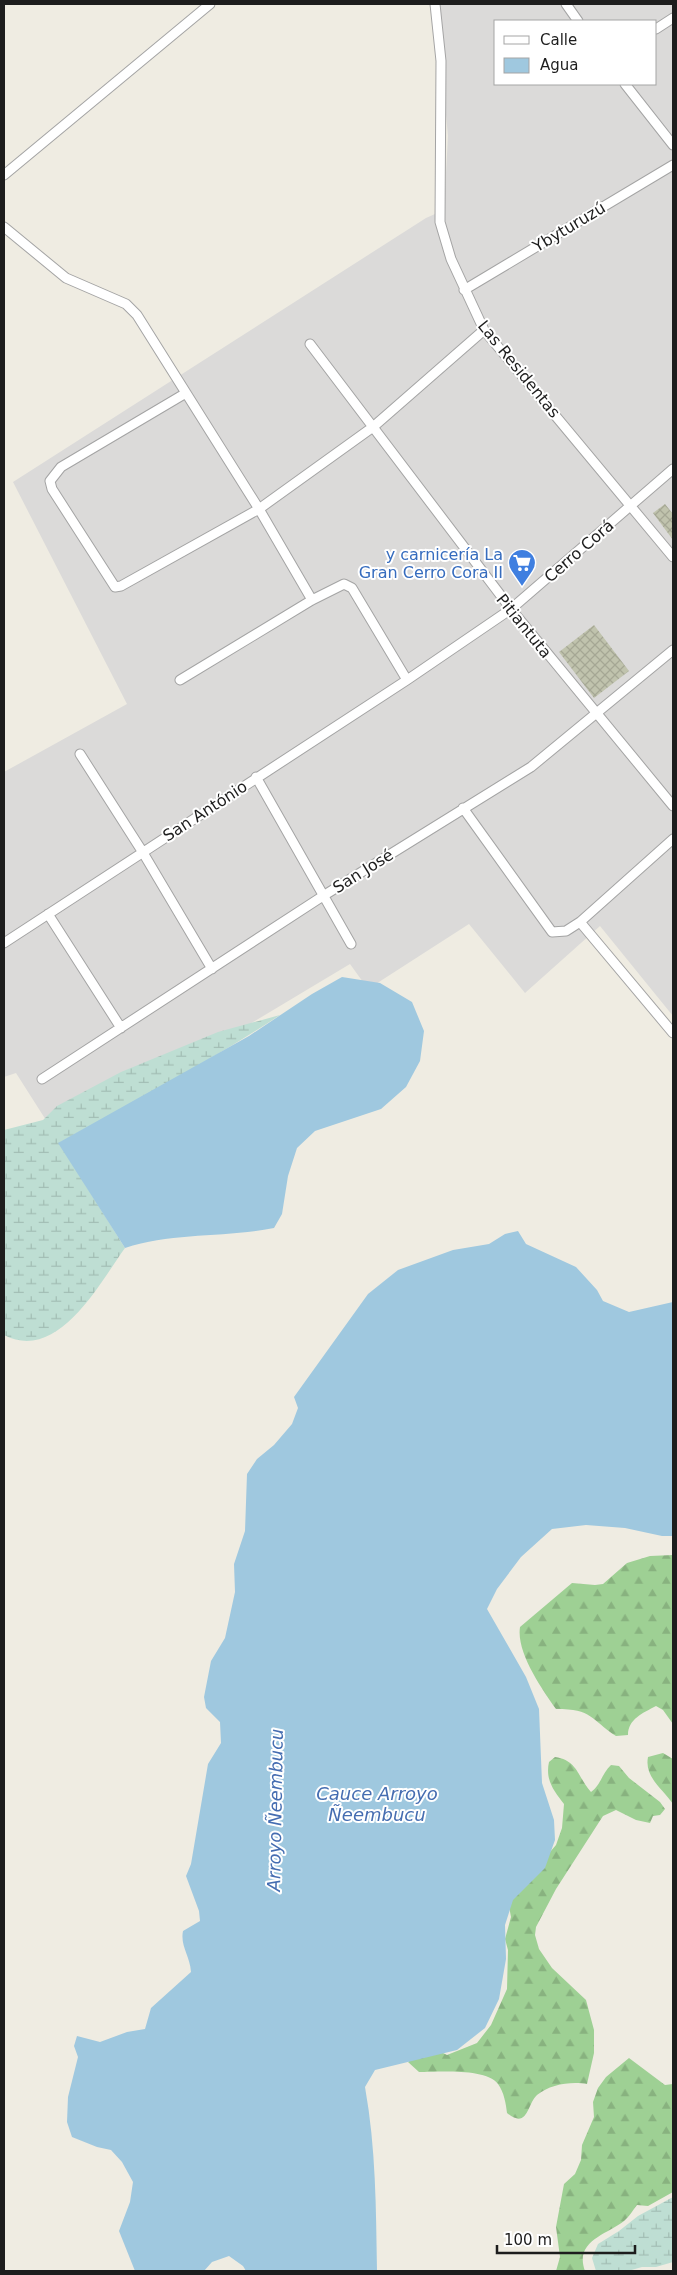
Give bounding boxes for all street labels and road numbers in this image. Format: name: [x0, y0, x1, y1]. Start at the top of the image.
street label: Ybyturuzú: [529, 198, 609, 257]
street label: Las Residentas: [474, 317, 564, 421]
street label: Cerro Corá: [540, 516, 618, 586]
street label: Pitiantuta: [492, 590, 556, 662]
street label: San António: [159, 777, 251, 845]
street label: San José: [329, 845, 397, 897]

